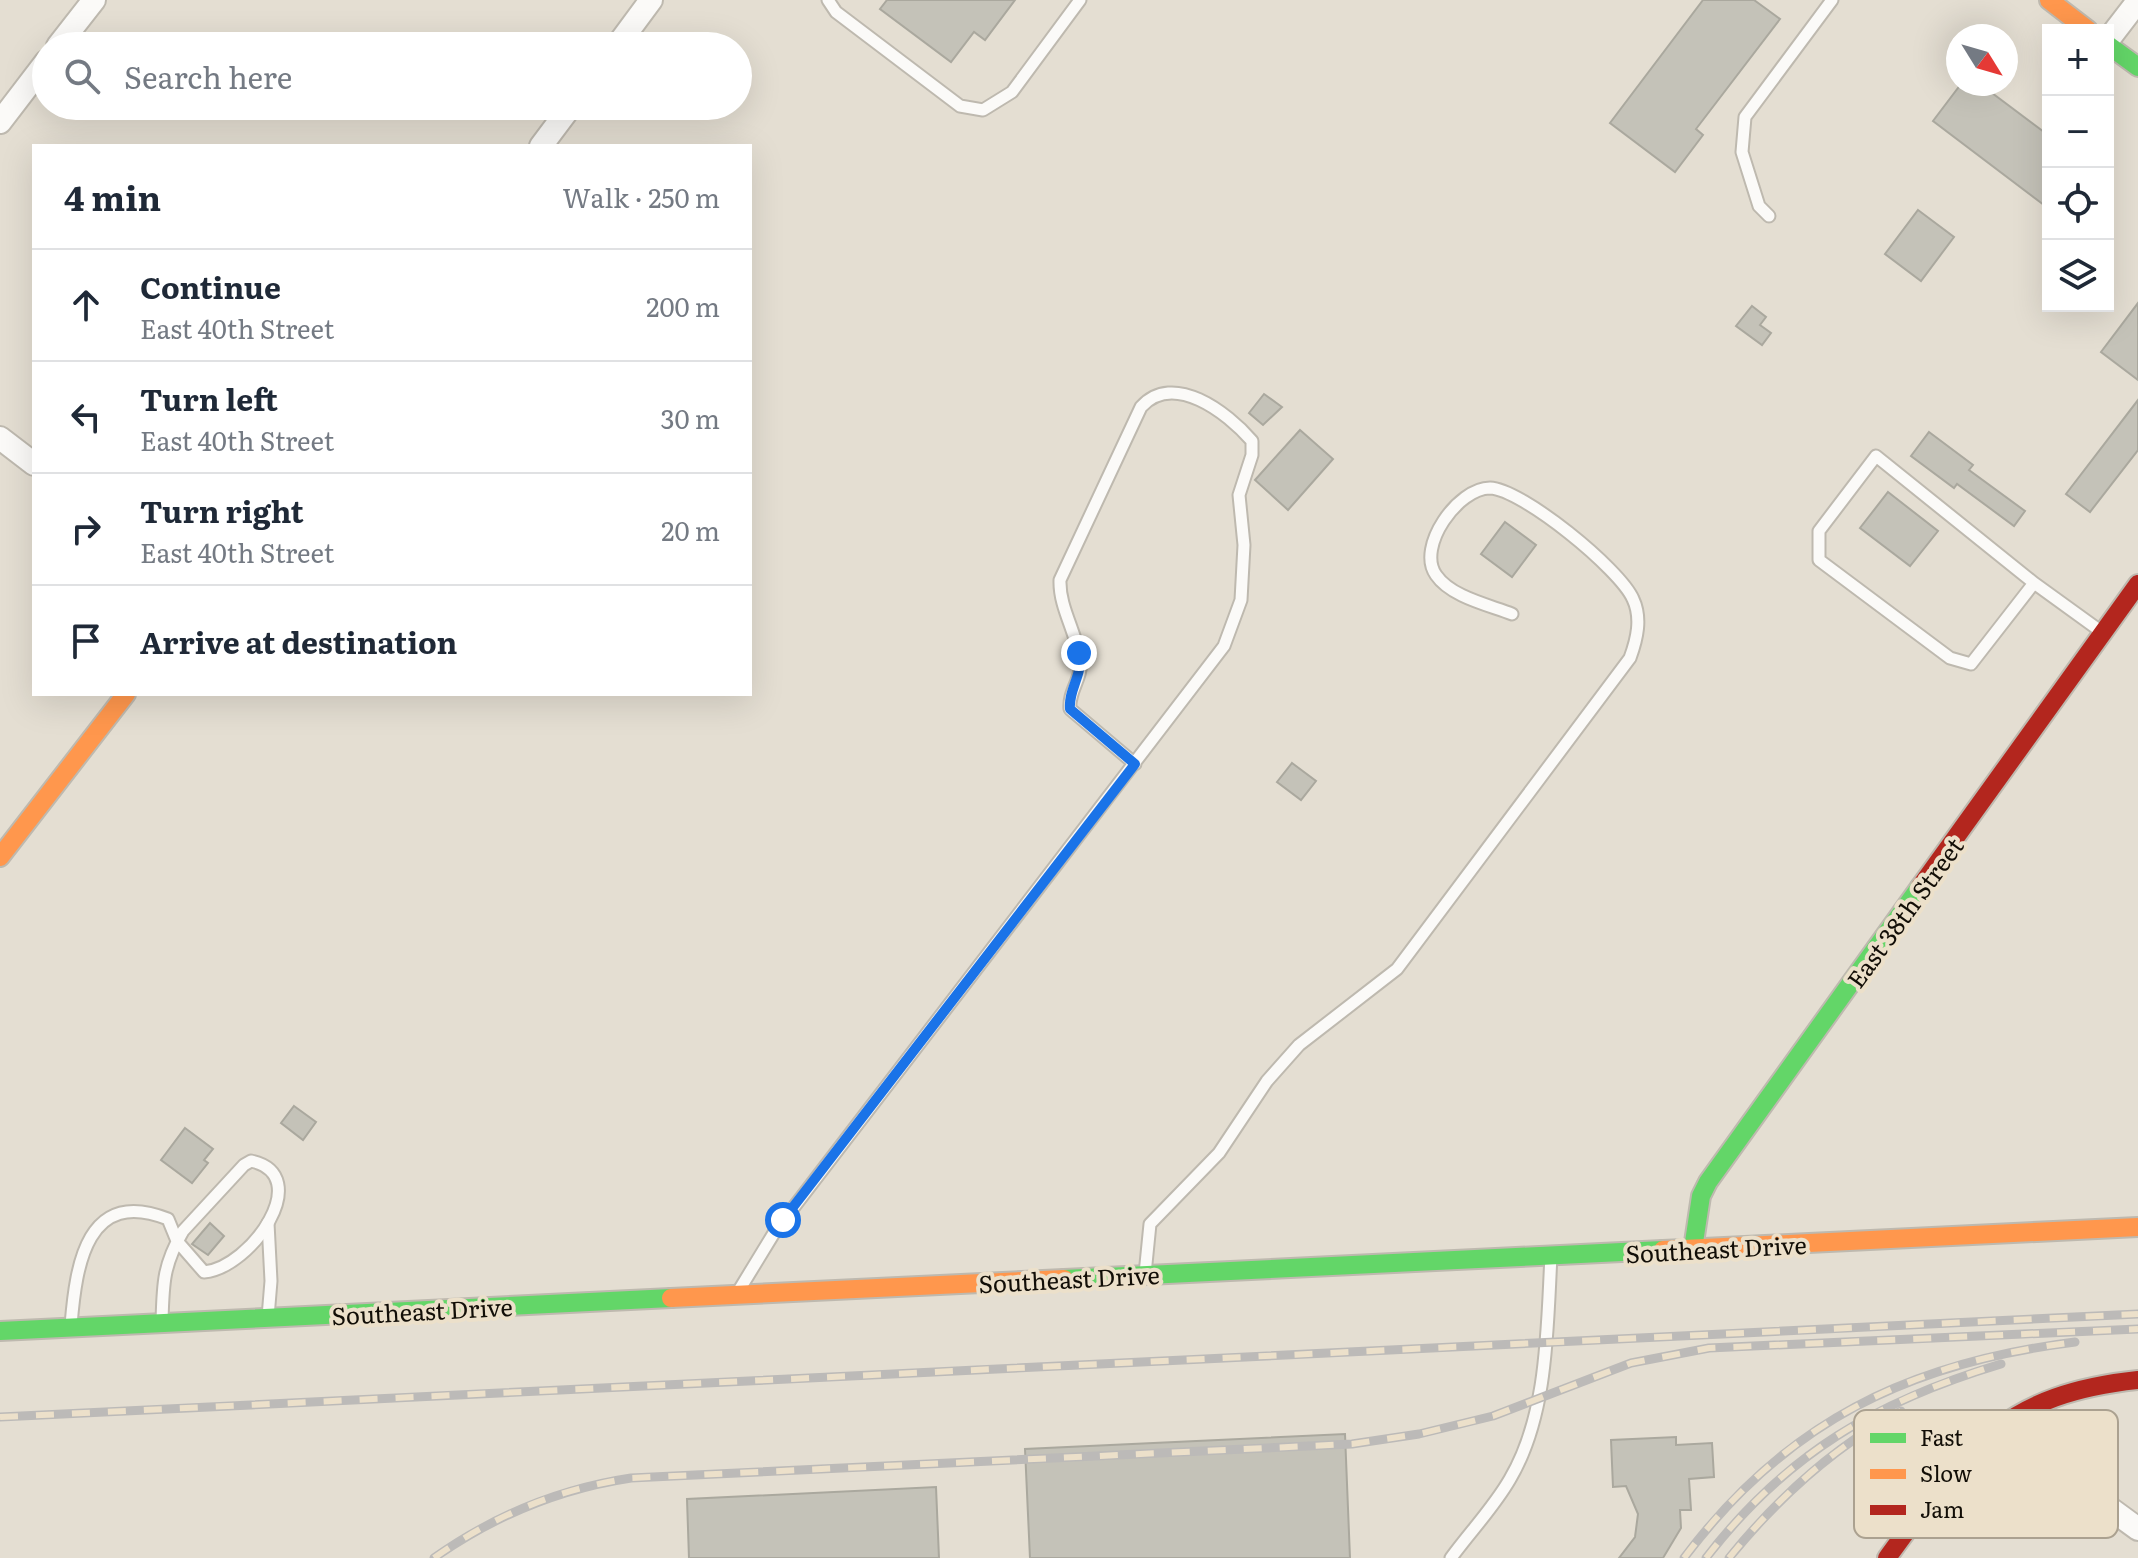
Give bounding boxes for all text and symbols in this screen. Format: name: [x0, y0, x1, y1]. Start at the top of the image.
north arrow: [1946, 24, 2018, 96]
map controls: [2042, 24, 2114, 312]
button: +: [2042, 24, 2114, 96]
search box: [32, 32, 752, 120]
icon: search: [60, 54, 104, 98]
text: Search here: [124, 54, 292, 98]
button: −: [2042, 96, 2114, 168]
button: locate: [2042, 168, 2114, 240]
text: 4 min: [64, 171, 161, 221]
text: Walk · 250 m: [563, 177, 720, 216]
button: layers: [2042, 240, 2114, 312]
text: Continue: [140, 264, 281, 308]
icon: ahead: [64, 283, 108, 327]
text: 200 m: [646, 286, 720, 325]
text: East 40th Street: [140, 308, 334, 347]
text: Turn left: [140, 376, 278, 420]
icon: left: [64, 395, 108, 439]
text: 30 m: [660, 398, 720, 437]
text: East 40th Street: [140, 420, 334, 459]
text: Turn right: [140, 488, 304, 532]
icon: right: [64, 507, 108, 551]
text: 20 m: [661, 510, 720, 549]
text: East 40th Street: [140, 532, 334, 571]
icon: arrive: [64, 619, 108, 663]
text: Arrive at destination: [140, 619, 457, 663]
route end: [1061, 635, 1097, 671]
street label: East 38th Street: [1837, 829, 1971, 994]
route start: [765, 1202, 801, 1238]
street label: Southeast Drive: [1624, 1226, 1808, 1270]
street label: Southeast Drive: [977, 1256, 1161, 1300]
street label: Southeast Drive: [330, 1288, 514, 1332]
legend: [1854, 1410, 2118, 1538]
text: Fast: [1920, 1420, 1963, 1453]
text: Slow: [1920, 1456, 1972, 1489]
text: Jam: [1920, 1492, 1964, 1525]

